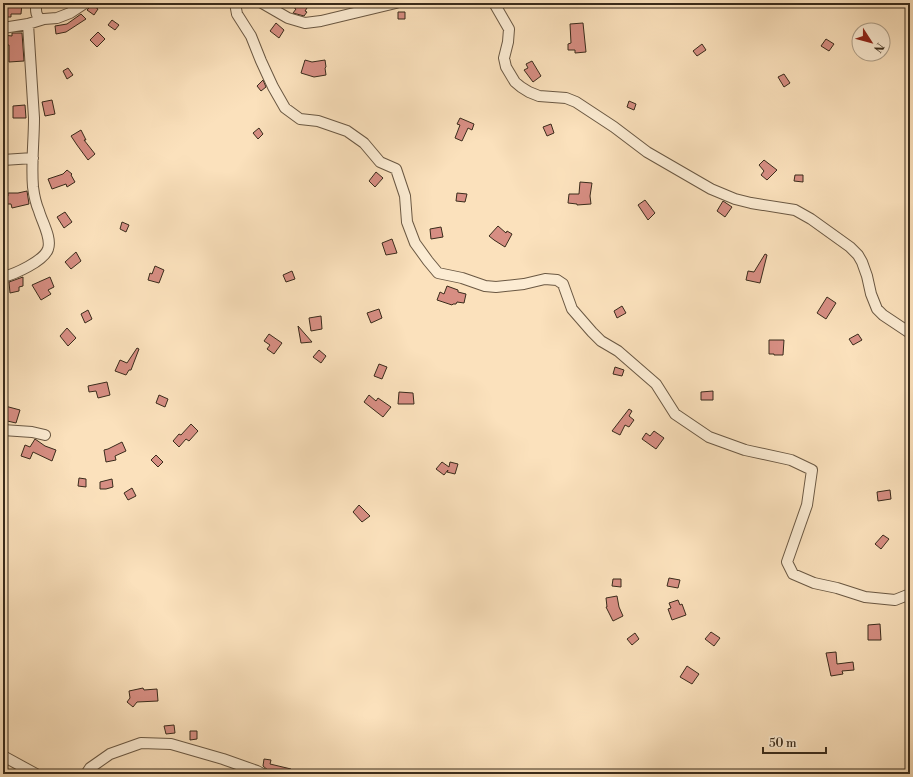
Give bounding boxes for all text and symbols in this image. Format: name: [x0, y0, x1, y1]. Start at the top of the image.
north arrow: [851, 22, 891, 62]
text: N: [870, 40, 887, 55]
scale bar: [763, 729, 826, 755]
text: 50 m: [769, 736, 797, 751]

